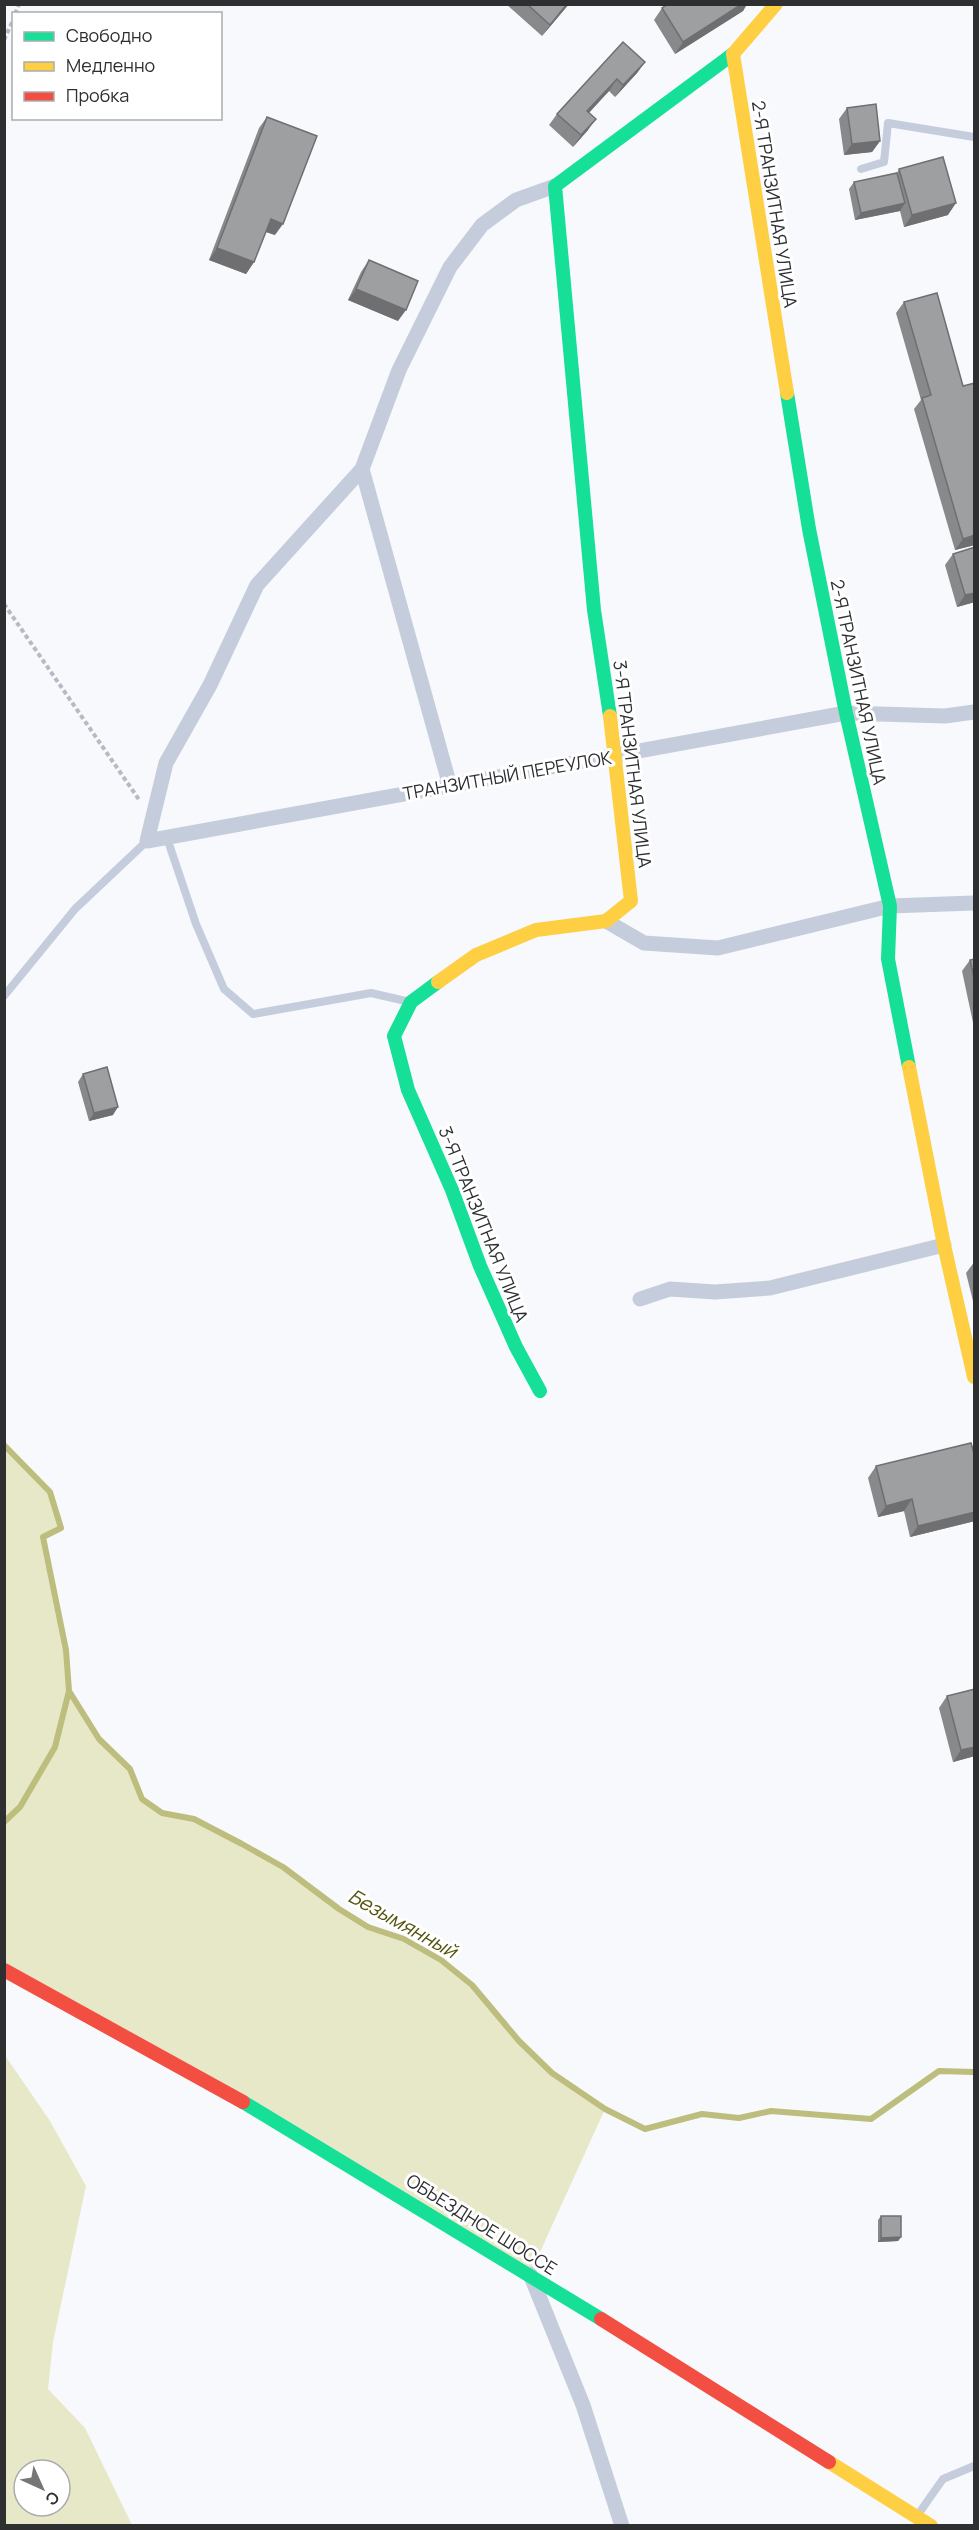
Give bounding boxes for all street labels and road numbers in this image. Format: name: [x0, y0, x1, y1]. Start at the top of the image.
street label: 2-Я ТРАНЗИТНАЯ УЛИЦА: [747, 99, 803, 310]
street label: 2-Я ТРАНЗИТНАЯ УЛИЦА: [825, 577, 893, 787]
street label: 3-Я ТРАНЗИТНАЯ УЛИЦА: [608, 659, 658, 870]
street label: ТРАНЗИТНЫЙ ПЕРЕУЛОК: [401, 745, 613, 805]
street label: 3-Я ТРАНЗИТНАЯ УЛИЦА: [434, 1123, 535, 1326]
street label: ОБЪЕЗДНОЕ ШОССЕ: [402, 2168, 562, 2280]

